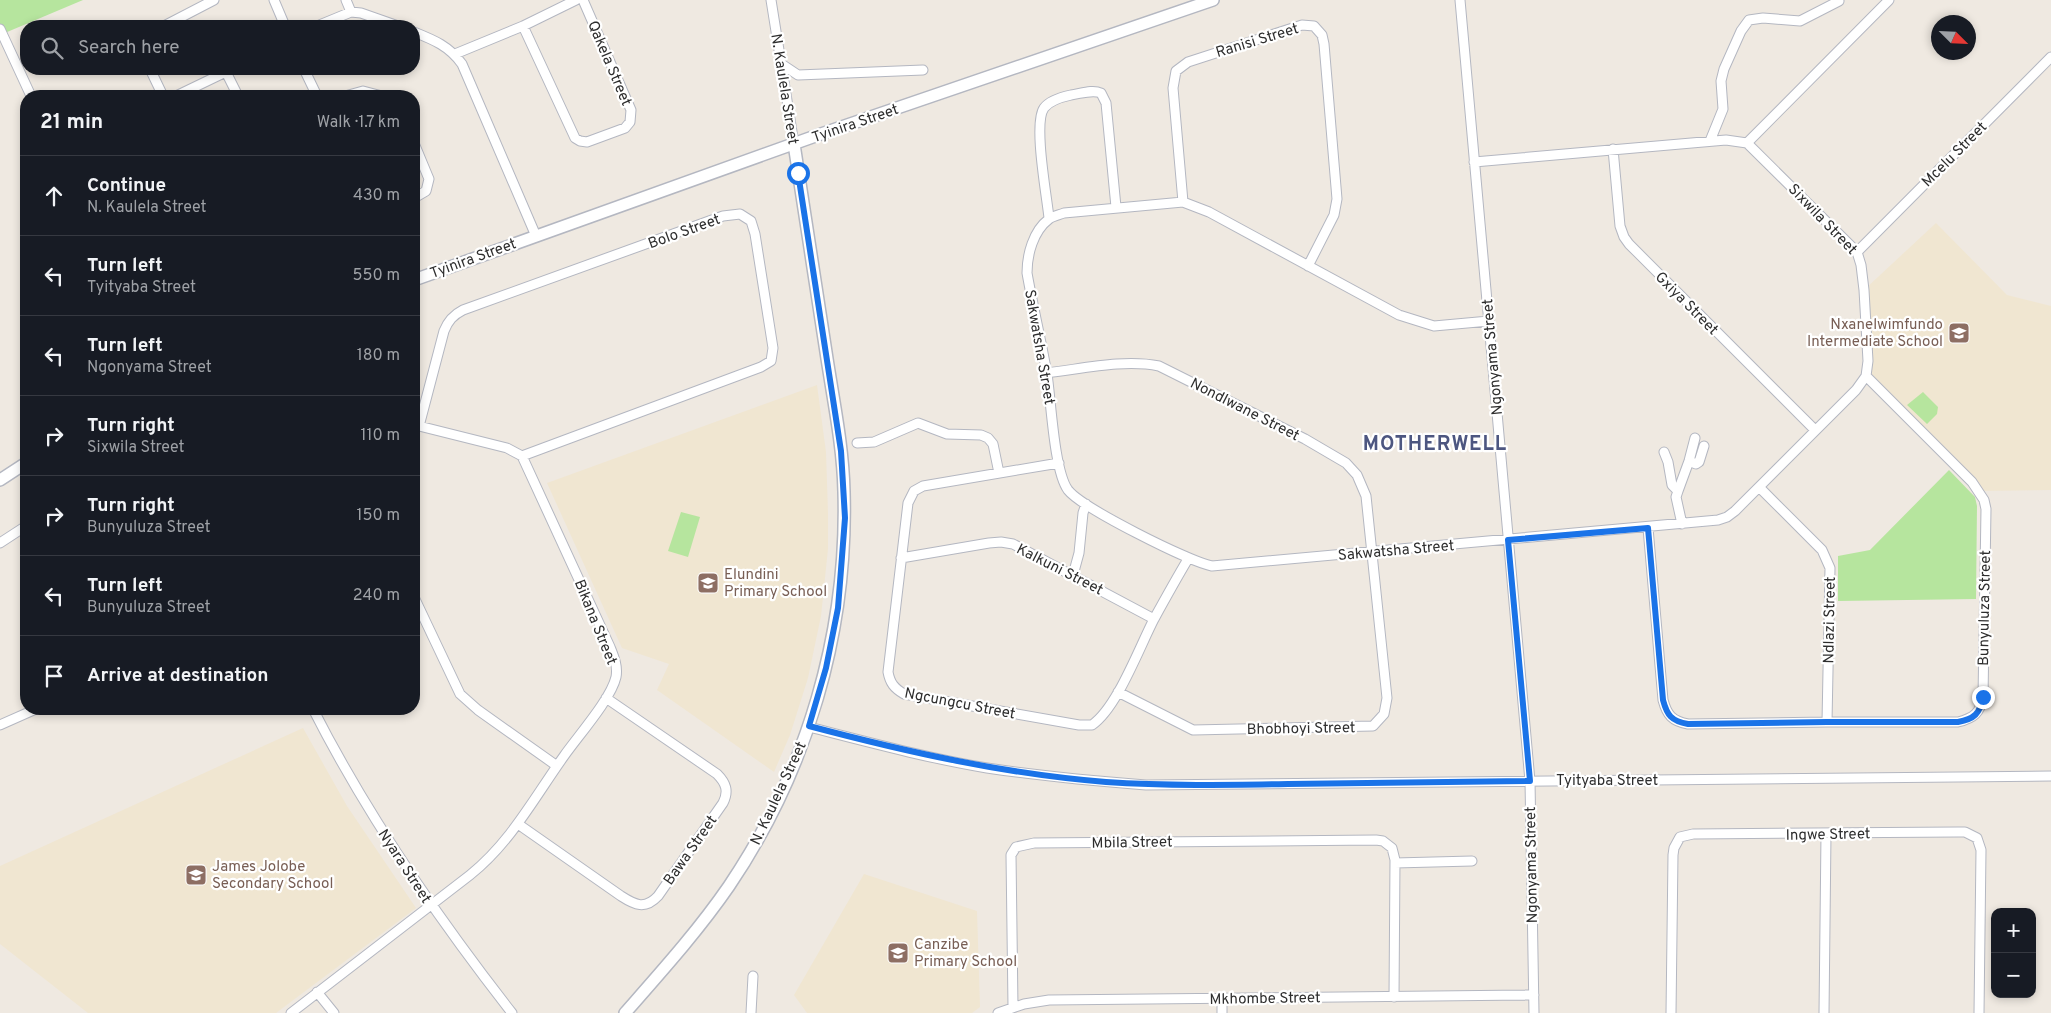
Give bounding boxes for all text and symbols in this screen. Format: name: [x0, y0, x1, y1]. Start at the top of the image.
north arrow: [1931, 15, 1976, 60]
street label: Qakela Street: [582, 18, 635, 109]
search box: [20, 20, 420, 75]
street label: Ranisi Street: [1214, 20, 1301, 63]
street label: N. Kaulela Street: [765, 32, 802, 146]
icon: search: [38, 34, 66, 62]
text: Search here: [78, 36, 180, 60]
street label: Tyinira Street: [810, 101, 901, 148]
text: 21 min: [40, 109, 103, 136]
text: Walk · 1.7 km: [317, 113, 400, 133]
street label: Mcelu Street: [1918, 118, 1992, 192]
route start: [787, 162, 810, 185]
text: Continue: [87, 174, 166, 198]
street label: Sixwila Street: [1783, 181, 1861, 260]
icon: ahead: [40, 182, 68, 210]
text: 430 m: [353, 186, 400, 206]
text: N. Kaulela Street: [87, 198, 207, 218]
street label: Bolo Street: [646, 211, 723, 254]
street label: Tyinira Street: [428, 235, 519, 284]
text: Turn left: [87, 254, 163, 278]
icon: left: [40, 262, 68, 290]
text: 550 m: [353, 266, 400, 286]
street label: Gxiya Street: [1650, 268, 1722, 340]
text: Tyityaba Street: [87, 278, 196, 298]
street label: Sakwatsha Street: [1019, 288, 1058, 406]
street label: Ngonyama Street: [1479, 298, 1508, 416]
place label: Nxanelwimfundo Intermediate School: [1807, 316, 1943, 352]
school or university icon: Nxanelwimfundo Intermediate School: [1947, 321, 1971, 345]
text: Turn left: [87, 334, 163, 358]
icon: left: [40, 342, 68, 370]
text: 180 m: [357, 346, 400, 366]
text: Ngonyama Street: [87, 358, 212, 378]
street label: Nondlwane Street: [1186, 375, 1302, 446]
text: Turn right: [87, 414, 175, 438]
icon: right: [40, 422, 68, 450]
text: 110 m: [360, 426, 400, 446]
district label: MOTHERWELL: [1363, 432, 1507, 458]
text: Sixwila Street: [87, 438, 185, 458]
text: Turn right: [87, 494, 175, 518]
icon: right: [40, 502, 68, 530]
text: 150 m: [357, 506, 400, 526]
text: Bunyuluza Street: [87, 518, 211, 538]
street label: Sakwatsha Street: [1337, 537, 1455, 566]
street label: Kalkuni Street: [1013, 540, 1106, 600]
street label: Bunyuluza Street: [1975, 550, 1996, 666]
place label: Elundini Primary School: [724, 566, 827, 602]
school or university icon: Elundini Primary School: [696, 571, 720, 595]
text: Turn left: [87, 574, 163, 598]
street label: Ndlazi Street: [1820, 576, 1841, 664]
street label: Bikana Street: [569, 577, 620, 668]
icon: left: [40, 582, 68, 610]
text: 240 m: [353, 586, 400, 606]
text: Bunyuluza Street: [87, 598, 211, 618]
icon: arrive: [40, 662, 68, 690]
text: Arrive at destination: [87, 664, 268, 688]
street label: Ngcungcu Street: [903, 684, 1017, 725]
route end: [1972, 686, 1995, 709]
street label: Bhobhoyi Street: [1246, 719, 1356, 740]
street label: N. Kaulela Street: [747, 739, 812, 848]
street label: Tyityaba Street: [1556, 772, 1658, 791]
street label: Ngonyama Street: [1522, 806, 1543, 924]
street label: Bawa Street: [660, 812, 722, 889]
street label: Ingwe Street: [1785, 825, 1871, 846]
street label: Nyara Street: [373, 826, 435, 907]
street label: Mbila Street: [1091, 833, 1173, 854]
place label: James Jolobe Secondary School: [212, 858, 333, 894]
school or university icon: James Jolobe Secondary School: [184, 863, 208, 887]
map controls: [1991, 908, 2036, 998]
button: +: [1991, 908, 2036, 953]
place label: Canzibe Primary School: [914, 936, 1017, 972]
school or university icon: Canzibe Primary School: [886, 941, 910, 965]
button: −: [1991, 953, 2036, 998]
street label: Mkhombe Street: [1209, 989, 1321, 1010]

